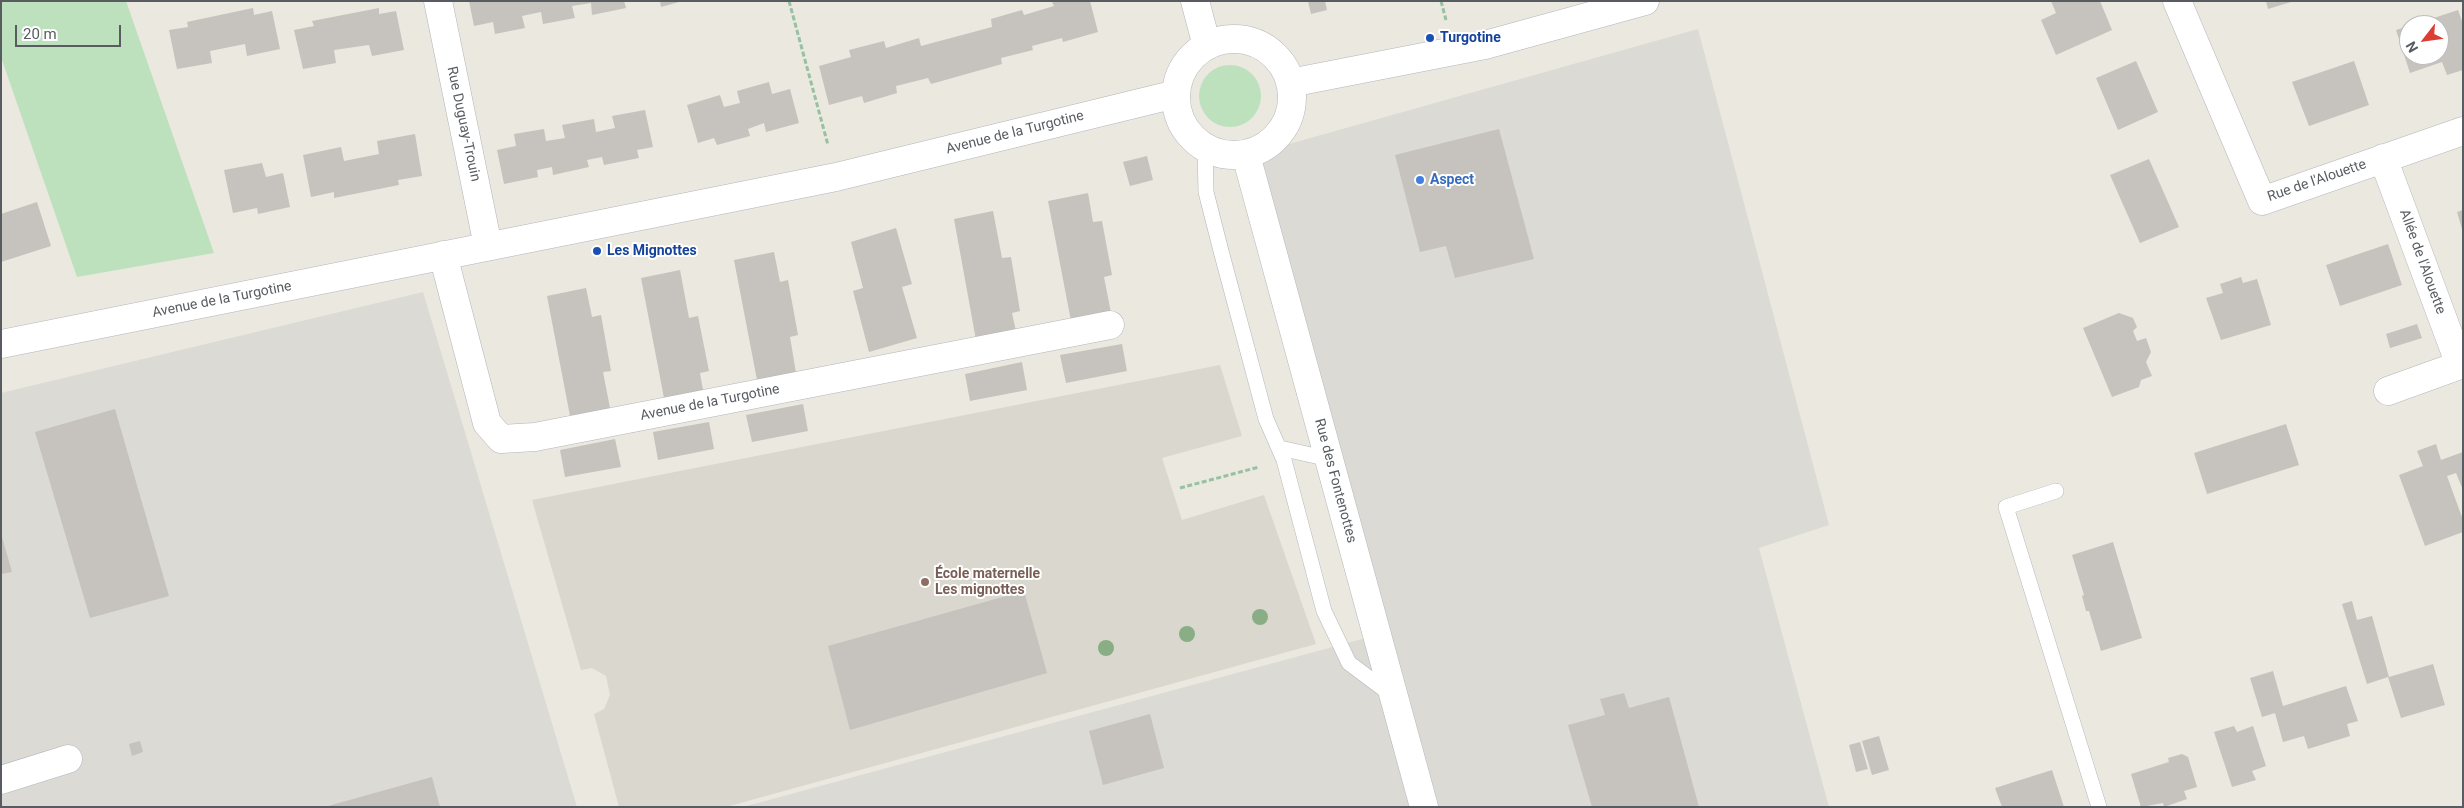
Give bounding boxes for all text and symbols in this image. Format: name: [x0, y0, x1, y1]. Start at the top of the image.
scale bar: [18, 15, 124, 47]
north arrow: [2399, 15, 2449, 65]
text: 20 m: [23, 25, 57, 43]
place label: Turgotine: [1440, 30, 1501, 46]
marker: Turgotine: [1424, 32, 1436, 44]
text: N: [2402, 39, 2421, 55]
street label: Rue Duguay-Trouin: [443, 65, 483, 183]
street label: Avenue de la Turgotine: [944, 108, 1086, 158]
street label: Rue de l'Alouette: [2265, 156, 2369, 206]
place label: Aspect: [1430, 172, 1474, 188]
marker: Aspect: [1414, 174, 1426, 186]
street label: Allée de l'Alouette: [2395, 207, 2449, 317]
place label: Les Mignottes: [607, 243, 697, 259]
marker: Les Mignottes: [591, 245, 603, 257]
street label: Avenue de la Turgotine: [151, 278, 293, 322]
street label: Avenue de la Turgotine: [639, 381, 781, 425]
street label: Rue des Fontenottes: [1310, 417, 1360, 545]
place label: École maternelle Les mignottes: [935, 566, 1040, 598]
marker: École maternelle Les mignottes: [919, 576, 931, 588]

